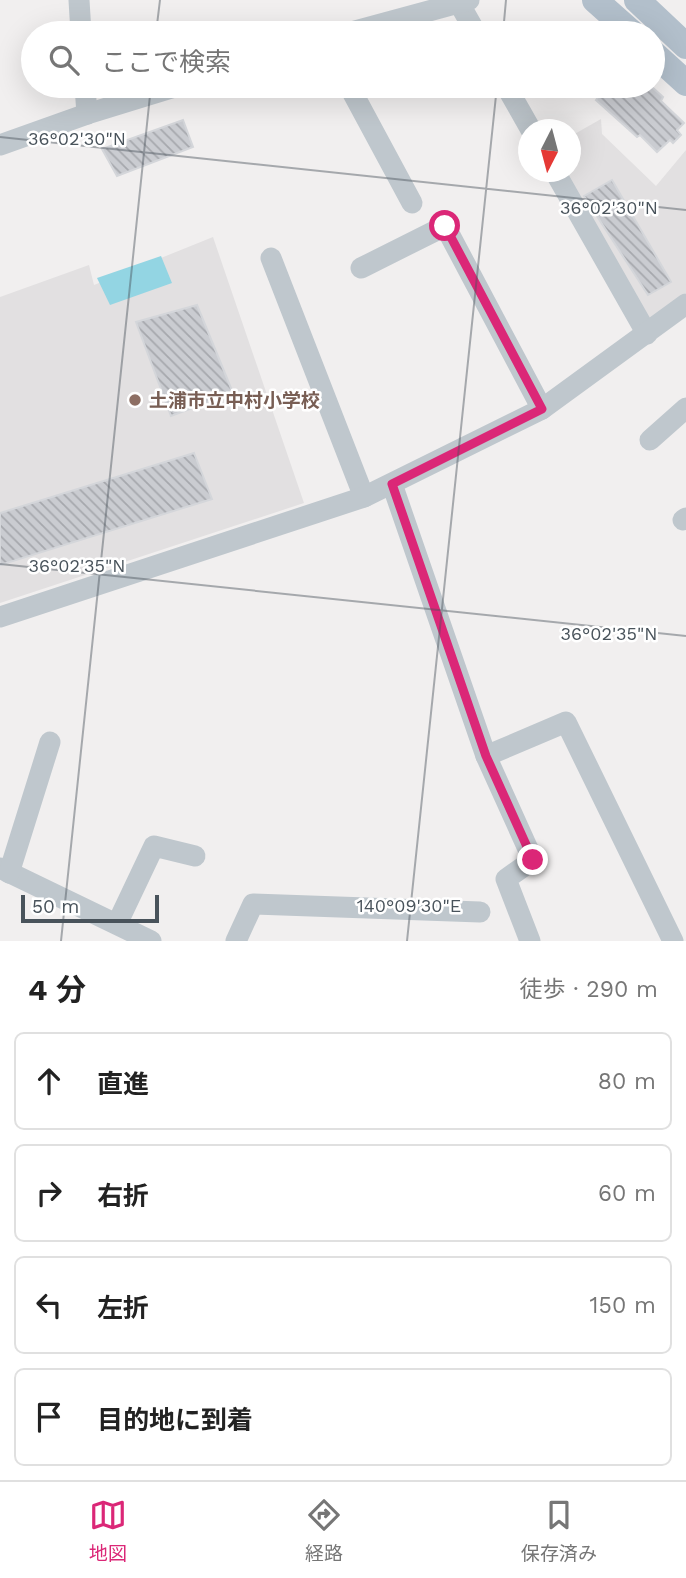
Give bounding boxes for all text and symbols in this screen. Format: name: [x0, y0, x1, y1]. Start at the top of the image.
search box: [21, 21, 665, 98]
icon: search: [45, 41, 83, 79]
text: ここで検索: [101, 47, 231, 77]
north arrow: [518, 119, 581, 182]
text: 36°02'30"N: [28, 128, 126, 149]
text: 36°02'30"N: [560, 197, 658, 218]
route start: [429, 210, 460, 241]
place label: 土浦市立中村小学校: [149, 389, 320, 412]
marker: 土浦市立中村小学校: [127, 392, 143, 408]
text: 36°02'35"N: [28, 555, 126, 576]
text: 36°02'35"N: [560, 623, 658, 644]
route end: [517, 844, 548, 875]
scale bar: [21, 892, 159, 924]
text: 50 m: [32, 895, 79, 918]
text: 140°09'30"E: [357, 895, 461, 916]
text: 4 分: [28, 972, 86, 1007]
text: 徒歩 · 290 m: [519, 976, 658, 1003]
icon: ahead: [30, 1062, 68, 1100]
text: 80 m: [598, 1068, 656, 1095]
text: 直進: [97, 1069, 149, 1099]
icon: right: [30, 1174, 68, 1212]
text: 60 m: [598, 1180, 656, 1207]
text: 右折: [97, 1181, 149, 1211]
icon: left: [30, 1286, 68, 1324]
text: 150 m: [590, 1292, 656, 1319]
text: 左折: [97, 1293, 149, 1323]
icon: arrive: [30, 1398, 68, 1436]
text: 目的地に到着: [97, 1405, 253, 1435]
tab: 地図: [89, 1496, 127, 1565]
tab: 経路: [305, 1496, 343, 1565]
tab: 保存済み: [521, 1496, 597, 1565]

